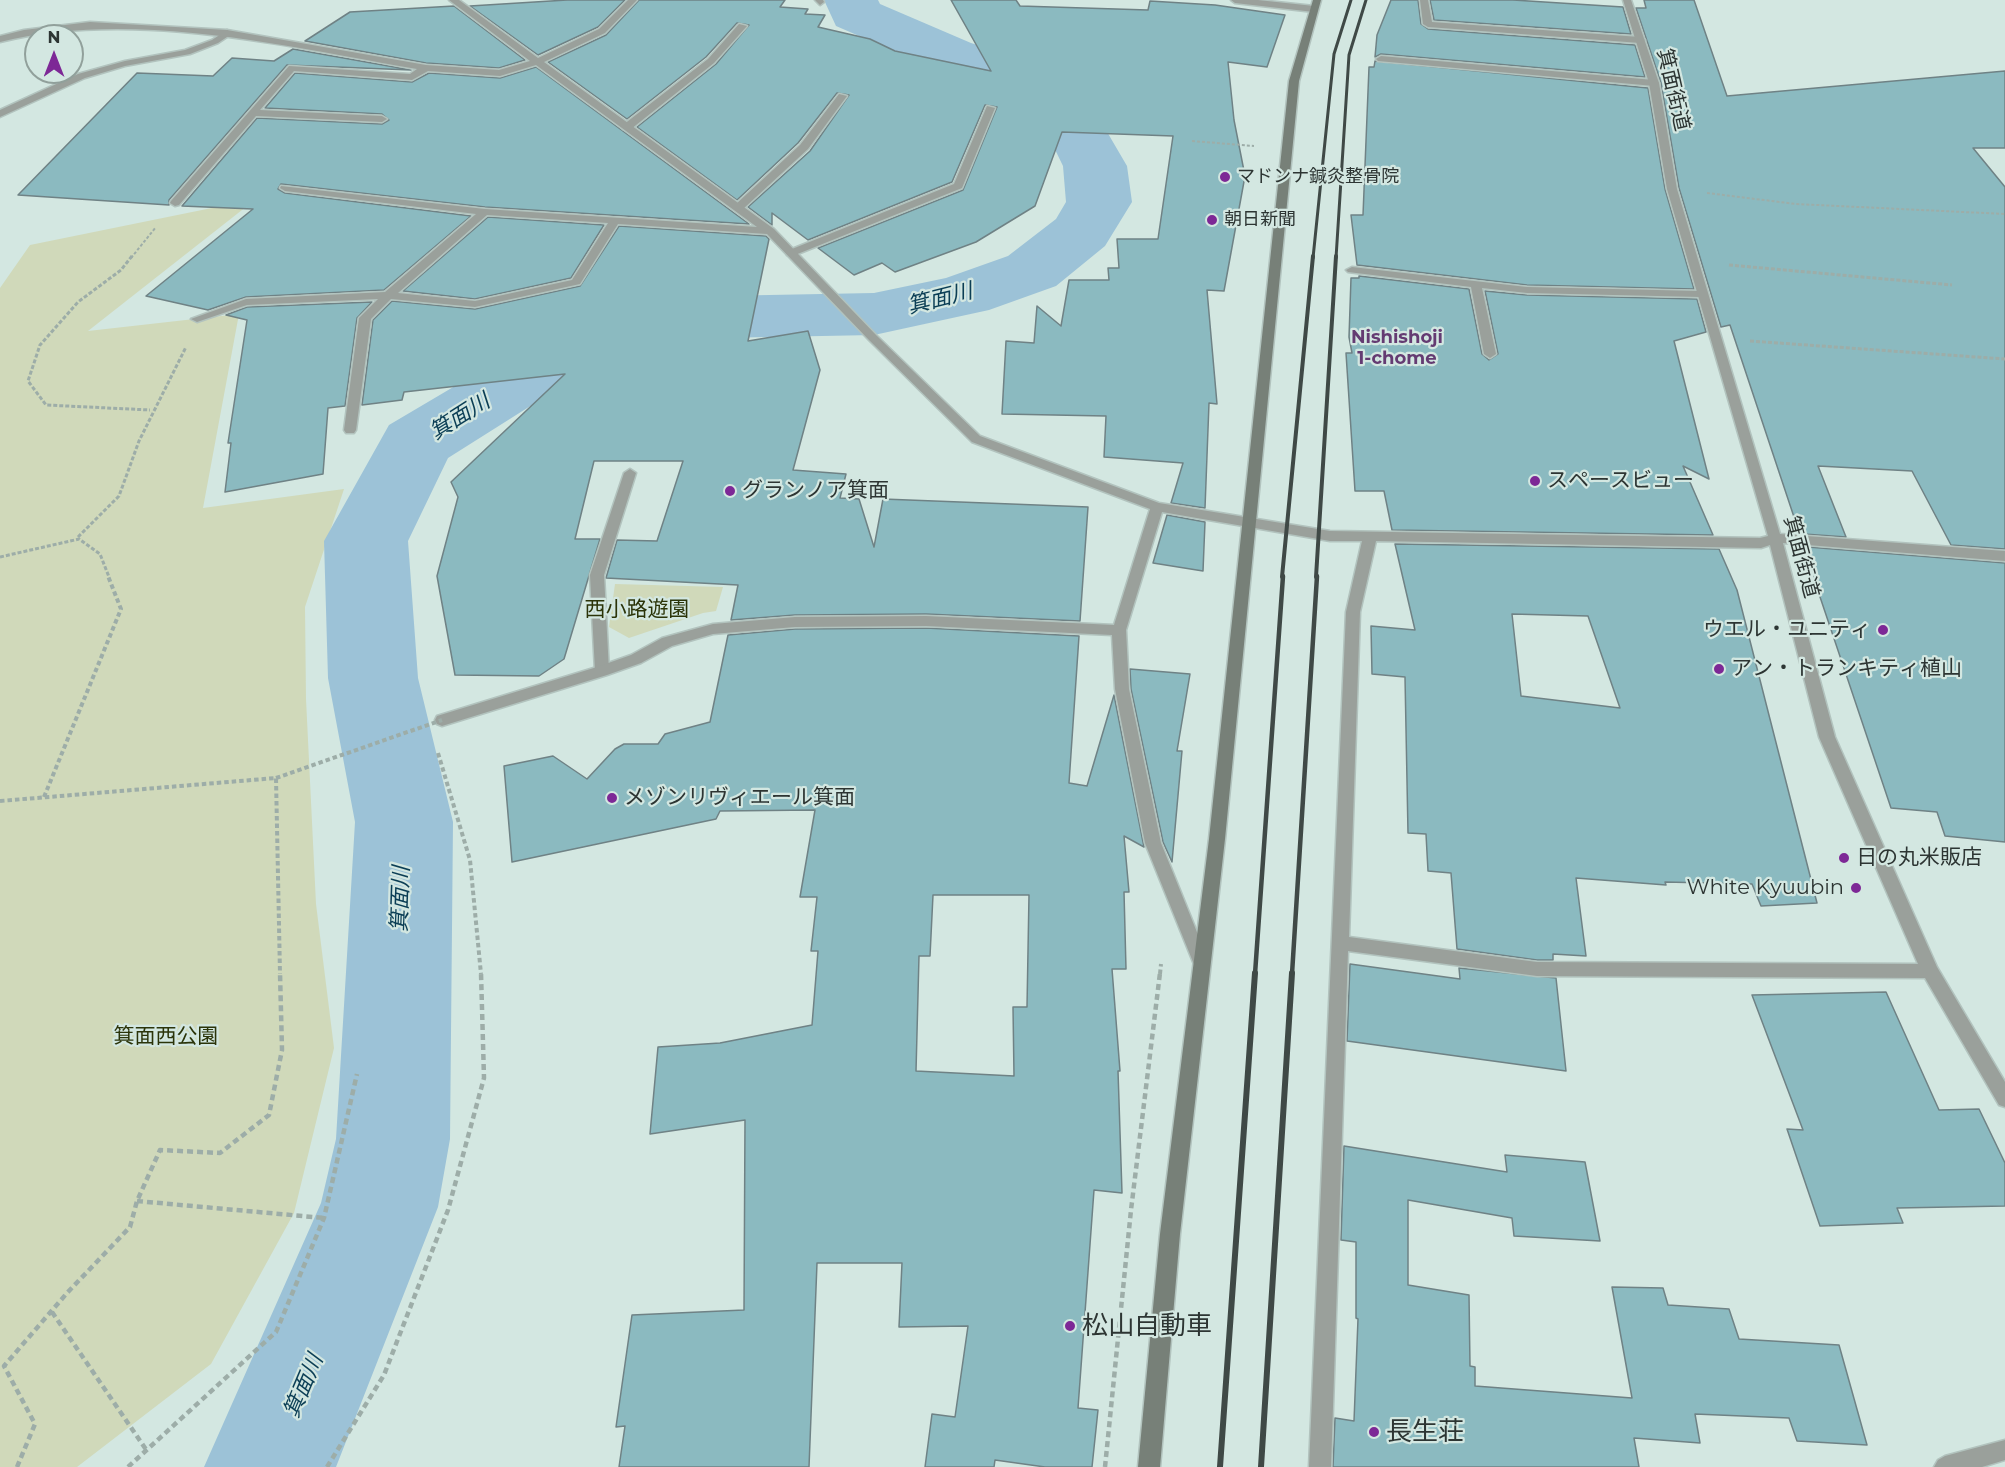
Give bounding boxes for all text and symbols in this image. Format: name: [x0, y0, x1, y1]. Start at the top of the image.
north arrow: [24, 24, 84, 84]
text: N: [48, 28, 60, 47]
street label: 箕面街道: [1651, 46, 1695, 134]
place label: マドンナ鍼灸整骨院: [1237, 166, 1399, 188]
marker: マドンナ鍼灸整骨院: [1218, 170, 1232, 184]
place label: 朝日新聞: [1224, 209, 1296, 231]
marker: 朝日新聞: [1205, 213, 1219, 227]
water label: 箕面川: [905, 278, 975, 320]
district label: Nishishoji 1-chome: [1351, 327, 1443, 370]
water label: 箕面川: [425, 388, 495, 446]
place label: スペースビュー: [1547, 468, 1694, 494]
marker: スペースビュー: [1528, 474, 1542, 488]
place label: グランノア箕面: [742, 478, 889, 504]
marker: グランノア箕面: [723, 484, 737, 498]
street label: 箕面街道: [1778, 513, 1824, 601]
park label: 西小路遊園: [585, 597, 689, 623]
place label: ウエル・ユニティ: [1703, 617, 1871, 643]
marker: ウエル・ユニティ: [1876, 623, 1890, 637]
place label: アン・トランキティ植山: [1731, 656, 1962, 682]
marker: アン・トランキティ植山: [1712, 662, 1726, 676]
place label: メゾンリヴィエール箕面: [624, 785, 855, 811]
marker: メゾンリヴィエール箕面: [605, 791, 619, 805]
place label: 日の丸米販店: [1856, 845, 1982, 871]
marker: 日の丸米販店: [1837, 851, 1851, 865]
water label: 箕面川: [387, 866, 415, 932]
place label: White Kyuubin: [1686, 875, 1844, 901]
marker: White Kyuubin: [1849, 881, 1863, 895]
park label: 箕面西公園: [114, 1024, 218, 1050]
place label: 松山自動車: [1082, 1310, 1212, 1342]
marker: 松山自動車: [1063, 1319, 1077, 1333]
water label: 箕面川: [279, 1350, 329, 1422]
place label: 長生荘: [1386, 1416, 1464, 1448]
marker: 長生荘: [1367, 1425, 1381, 1439]

